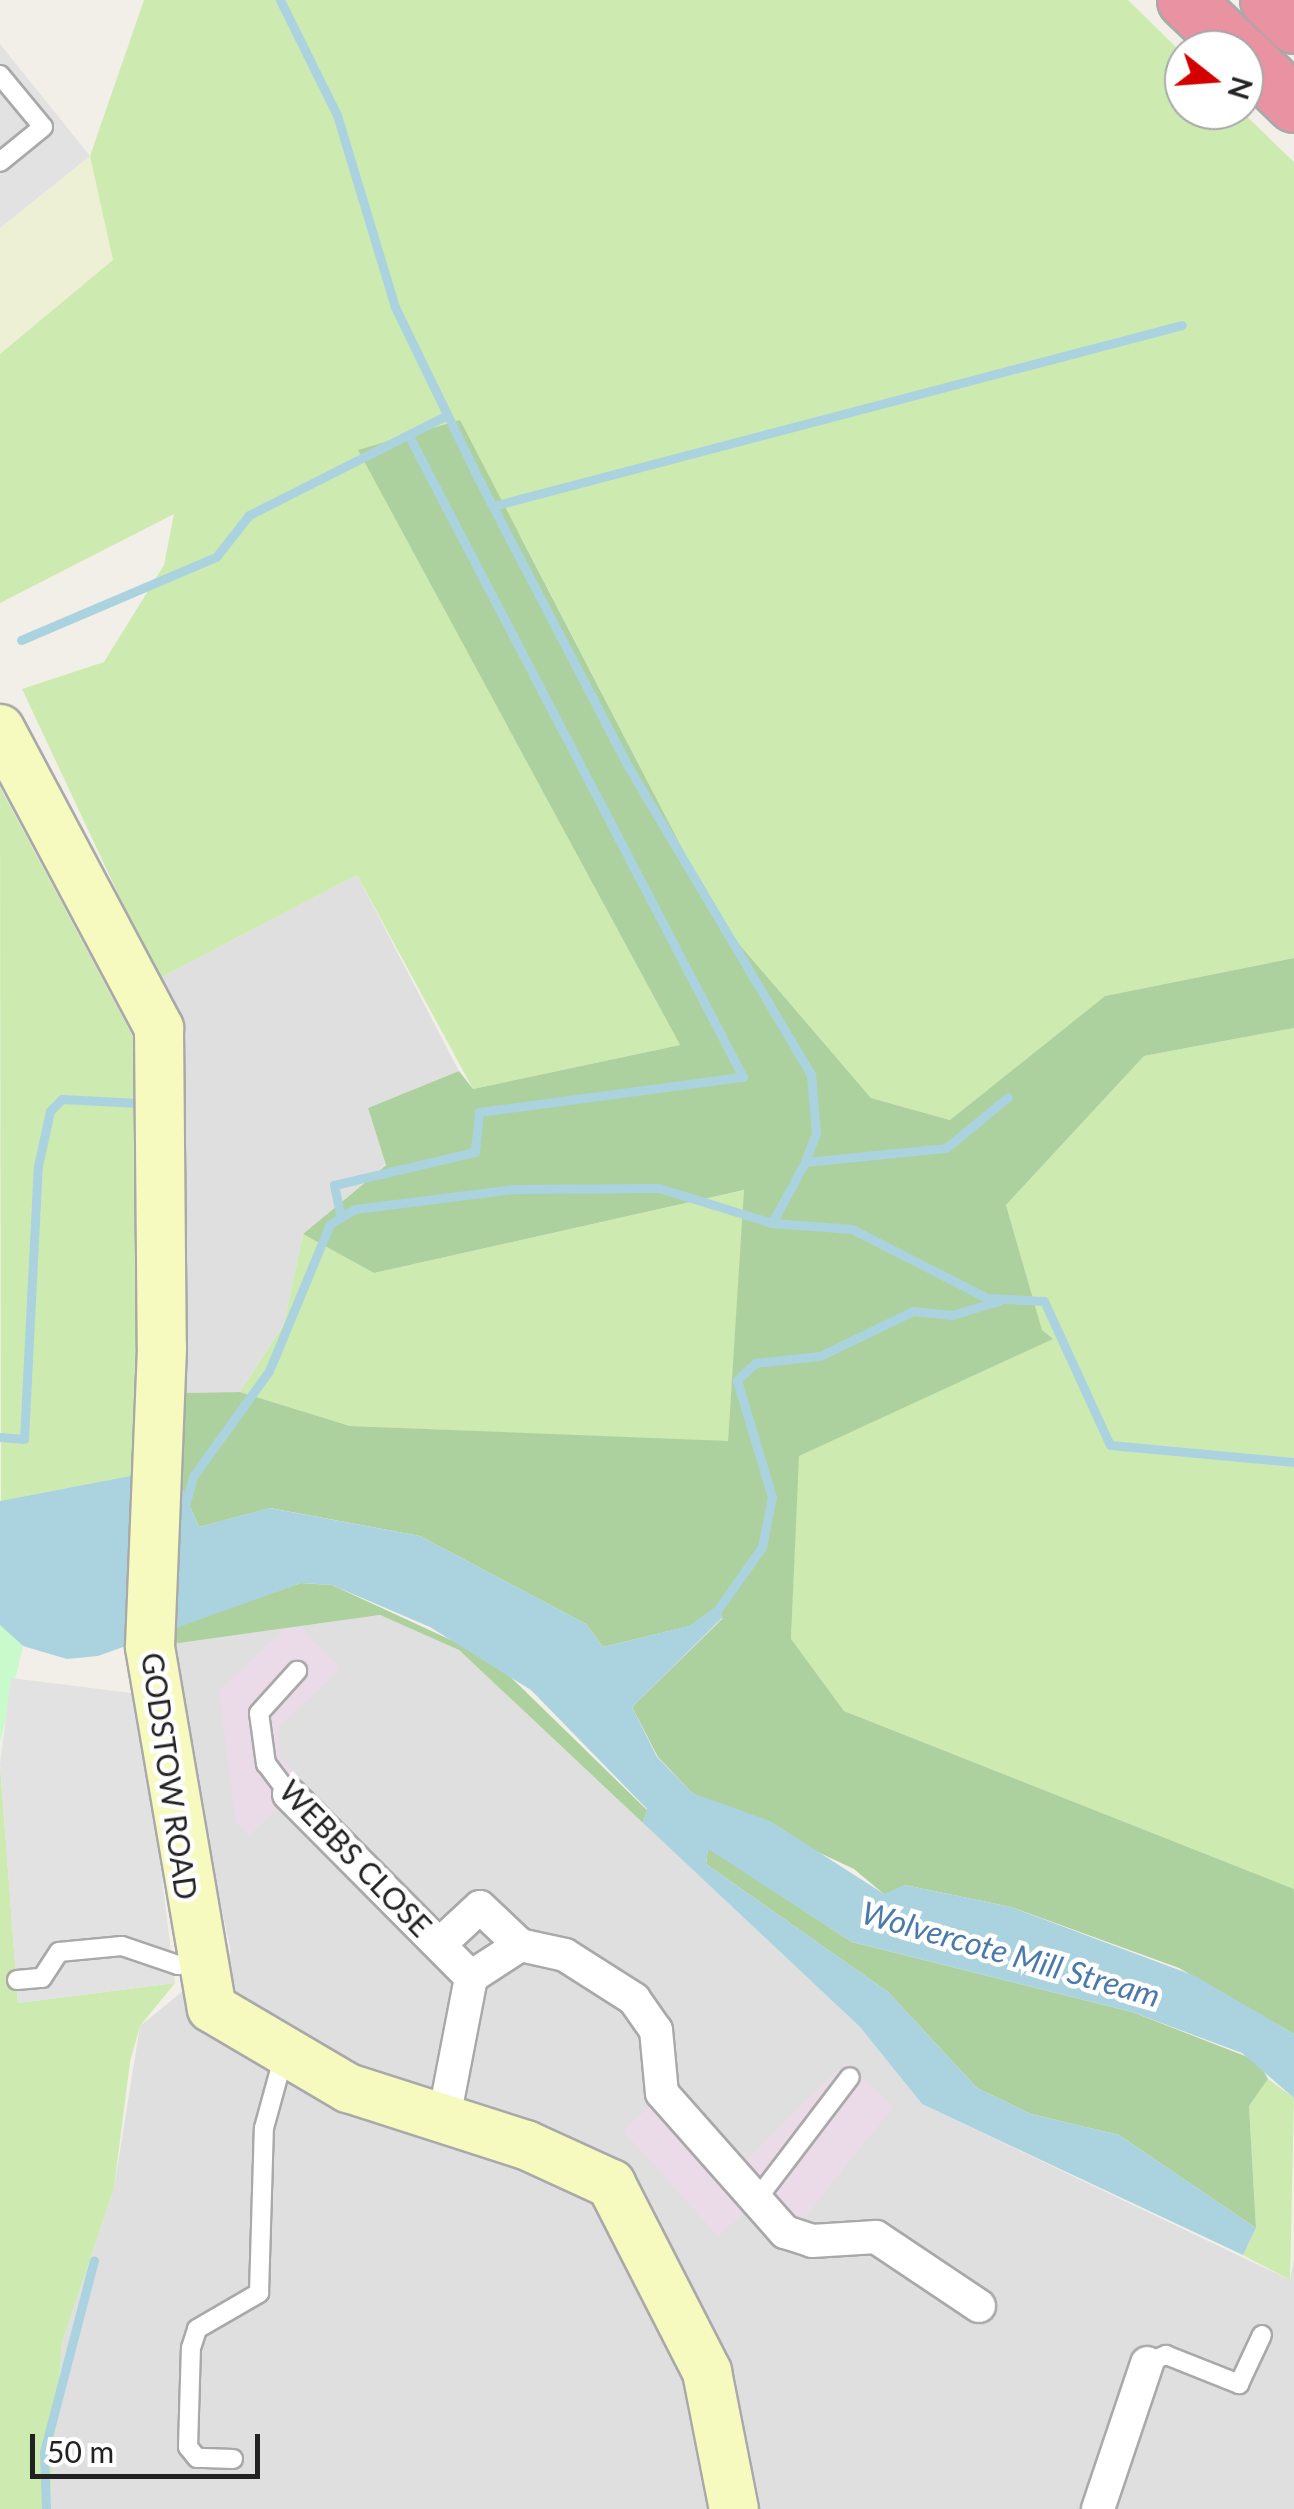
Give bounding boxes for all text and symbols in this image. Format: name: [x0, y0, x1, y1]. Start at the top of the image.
north arrow: [1164, 30, 1264, 130]
text: N: [1221, 73, 1260, 103]
street label: GODSTOW ROAD: [135, 1650, 205, 1902]
street label: WEBBS CLOSE: [272, 1772, 440, 1944]
water label: Wolvercote Mill Stream: [857, 1893, 1165, 2015]
scale bar: [35, 2414, 265, 2476]
text: 50 m: [47, 2433, 114, 2469]

